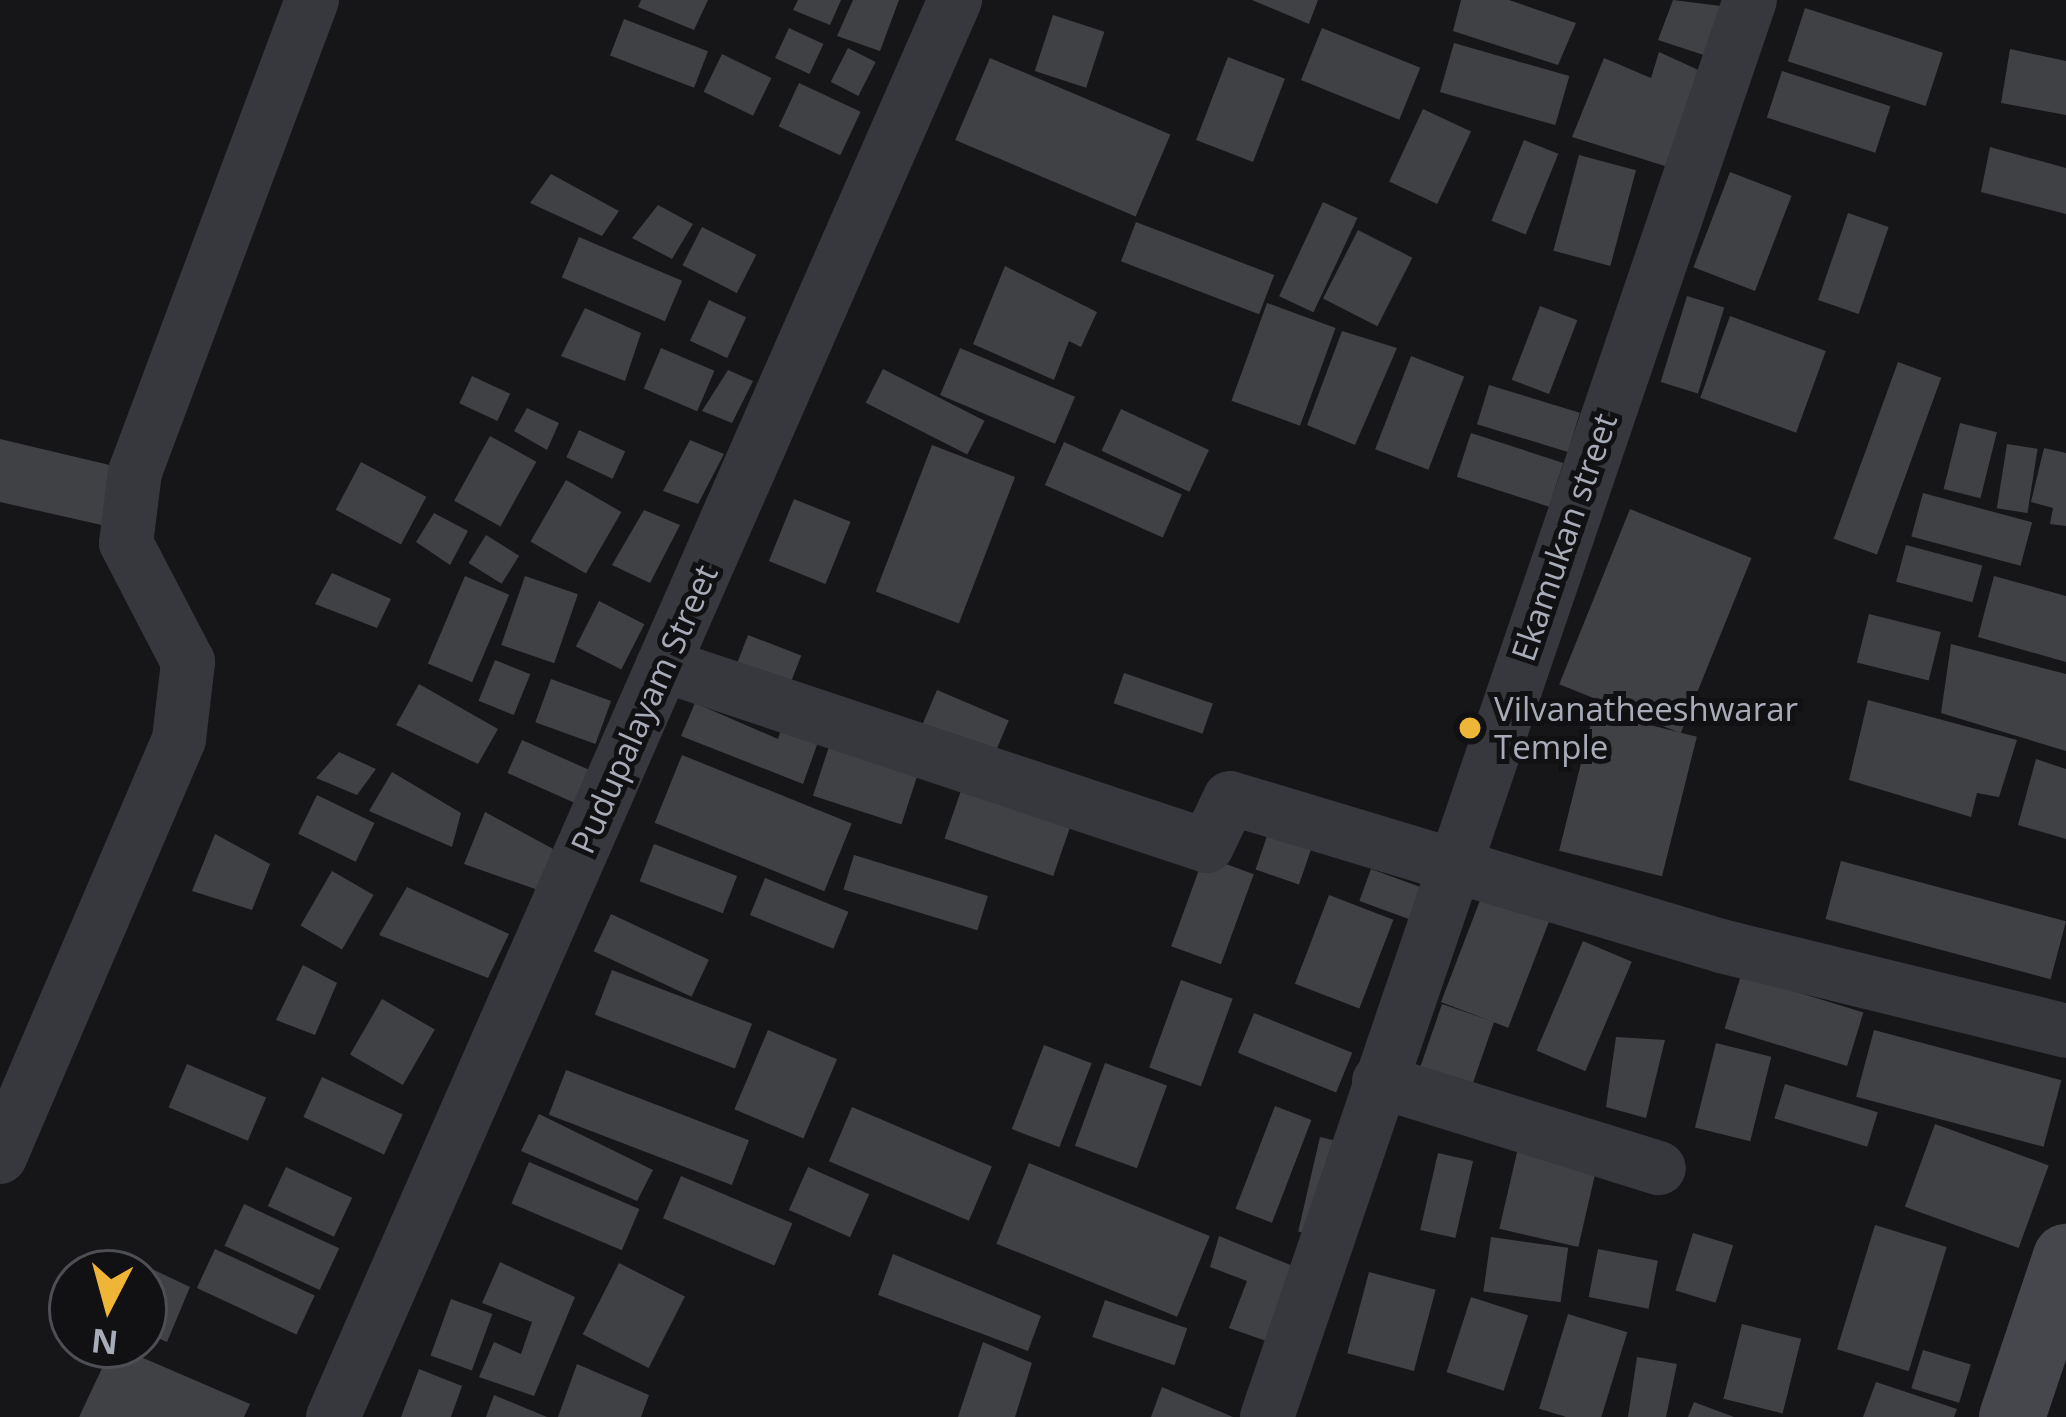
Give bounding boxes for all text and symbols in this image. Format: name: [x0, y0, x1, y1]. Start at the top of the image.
street label: Ekamukan street: [1503, 408, 1625, 666]
street label: Pudupalayam Street: [562, 558, 726, 860]
place label: Vilvanatheeshwarar Temple: [1494, 689, 1798, 767]
marker: Vilvanatheeshwarar Temple: [1457, 715, 1483, 741]
north arrow: [48, 1249, 168, 1369]
text: N: [89, 1319, 120, 1366]

